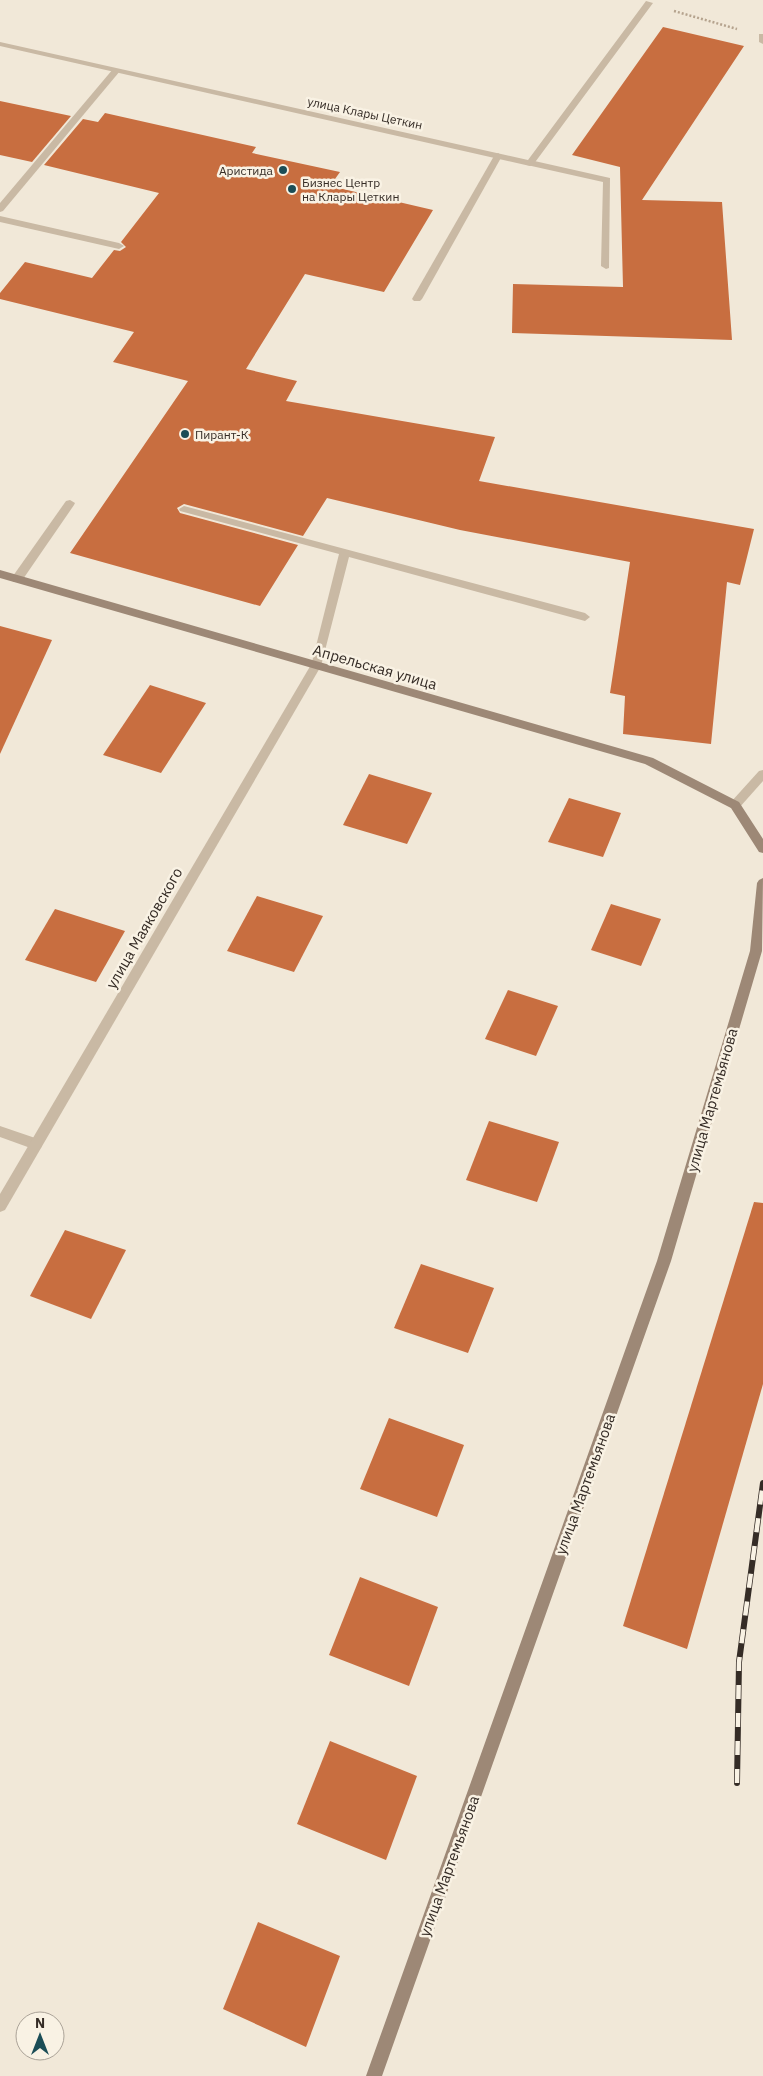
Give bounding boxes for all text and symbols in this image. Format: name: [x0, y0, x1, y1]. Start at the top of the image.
street label: улица Клары Цеткин: [306, 93, 424, 133]
place label: Аристида: [219, 163, 274, 178]
marker: Аристида: [277, 164, 289, 176]
place label: Бизнес Центр на Клары Цеткин: [302, 175, 399, 204]
marker: Бизнес Центр на Клары Цеткин: [286, 183, 298, 195]
place label: Пирант-К: [195, 427, 249, 442]
marker: Пирант-К: [179, 428, 191, 440]
street label: Апрельская улица: [311, 640, 439, 694]
street label: улица Маяковского: [102, 864, 186, 992]
street label: улица Мартемьянова: [682, 1026, 742, 1174]
street label: улица Мартемьянова: [551, 1411, 619, 1557]
street label: улица Мартемьянова: [415, 1793, 483, 1939]
north arrow: [15, 2011, 65, 2061]
text: N: [35, 2014, 45, 2032]

